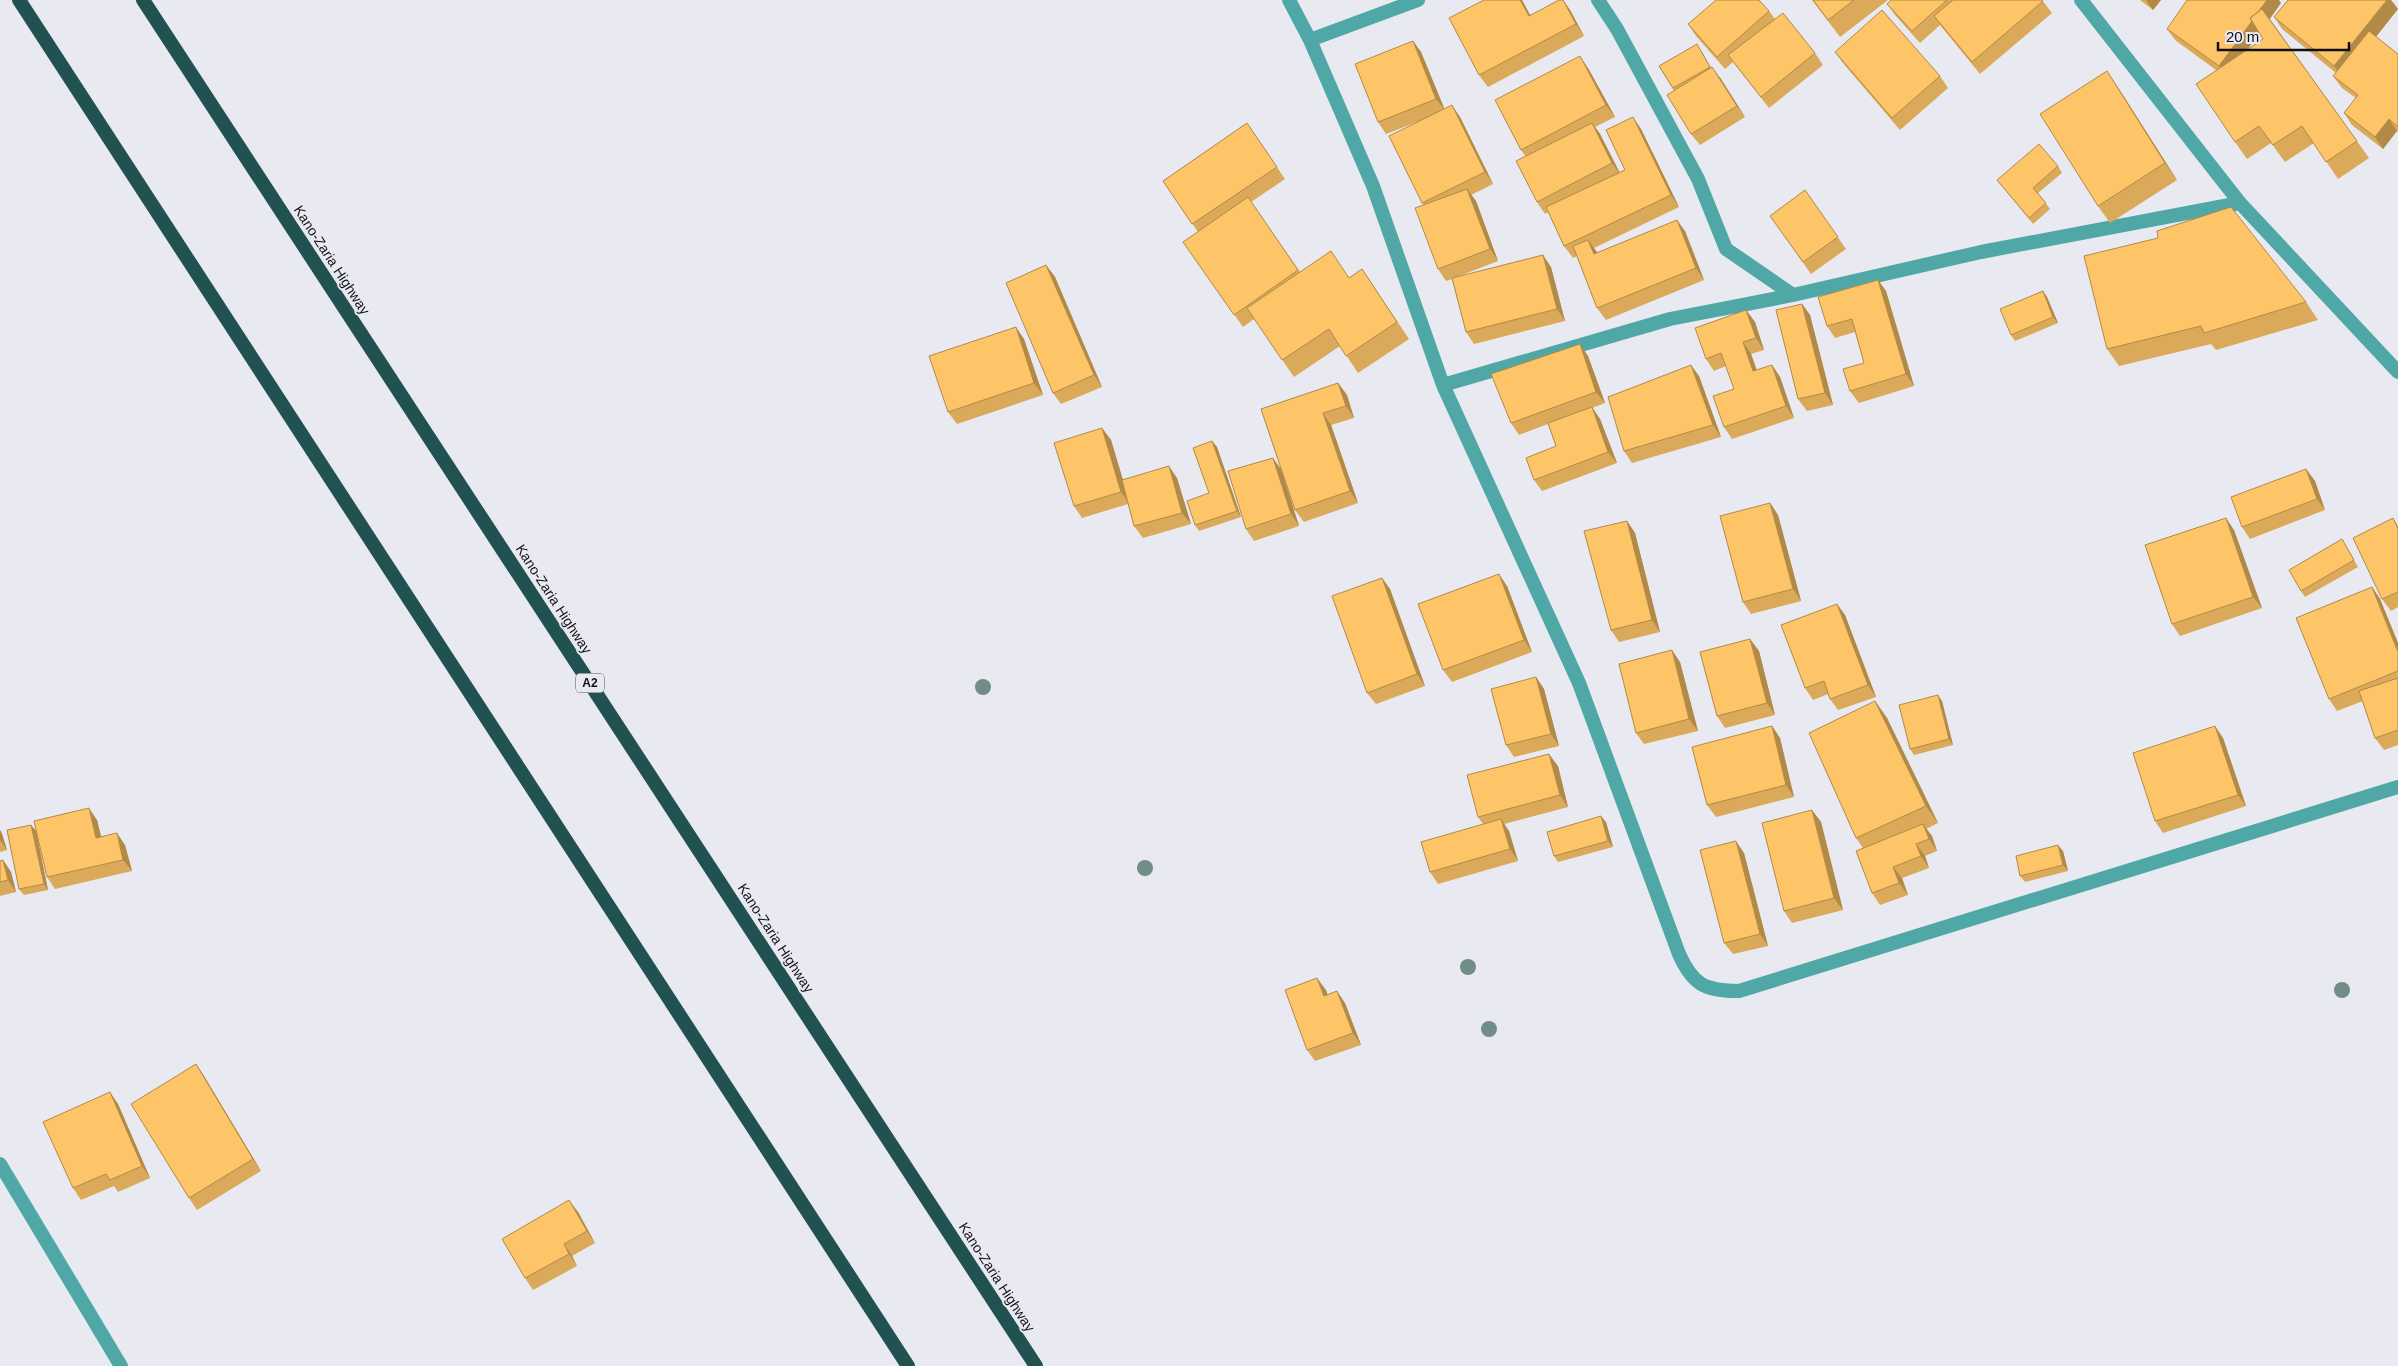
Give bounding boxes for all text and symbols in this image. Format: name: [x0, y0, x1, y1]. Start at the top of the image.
scale bar: [2218, 20, 2349, 52]
text: 20 m: [2226, 28, 2259, 45]
street label: Kano-Zaria Highway: [291, 202, 373, 318]
street label: Kano-Zaria Highway: [513, 541, 595, 657]
road number: A2: [576, 674, 604, 692]
street label: Kano-Zaria Highway: [735, 880, 817, 996]
street label: Kano-Zaria Highway: [956, 1219, 1038, 1335]

